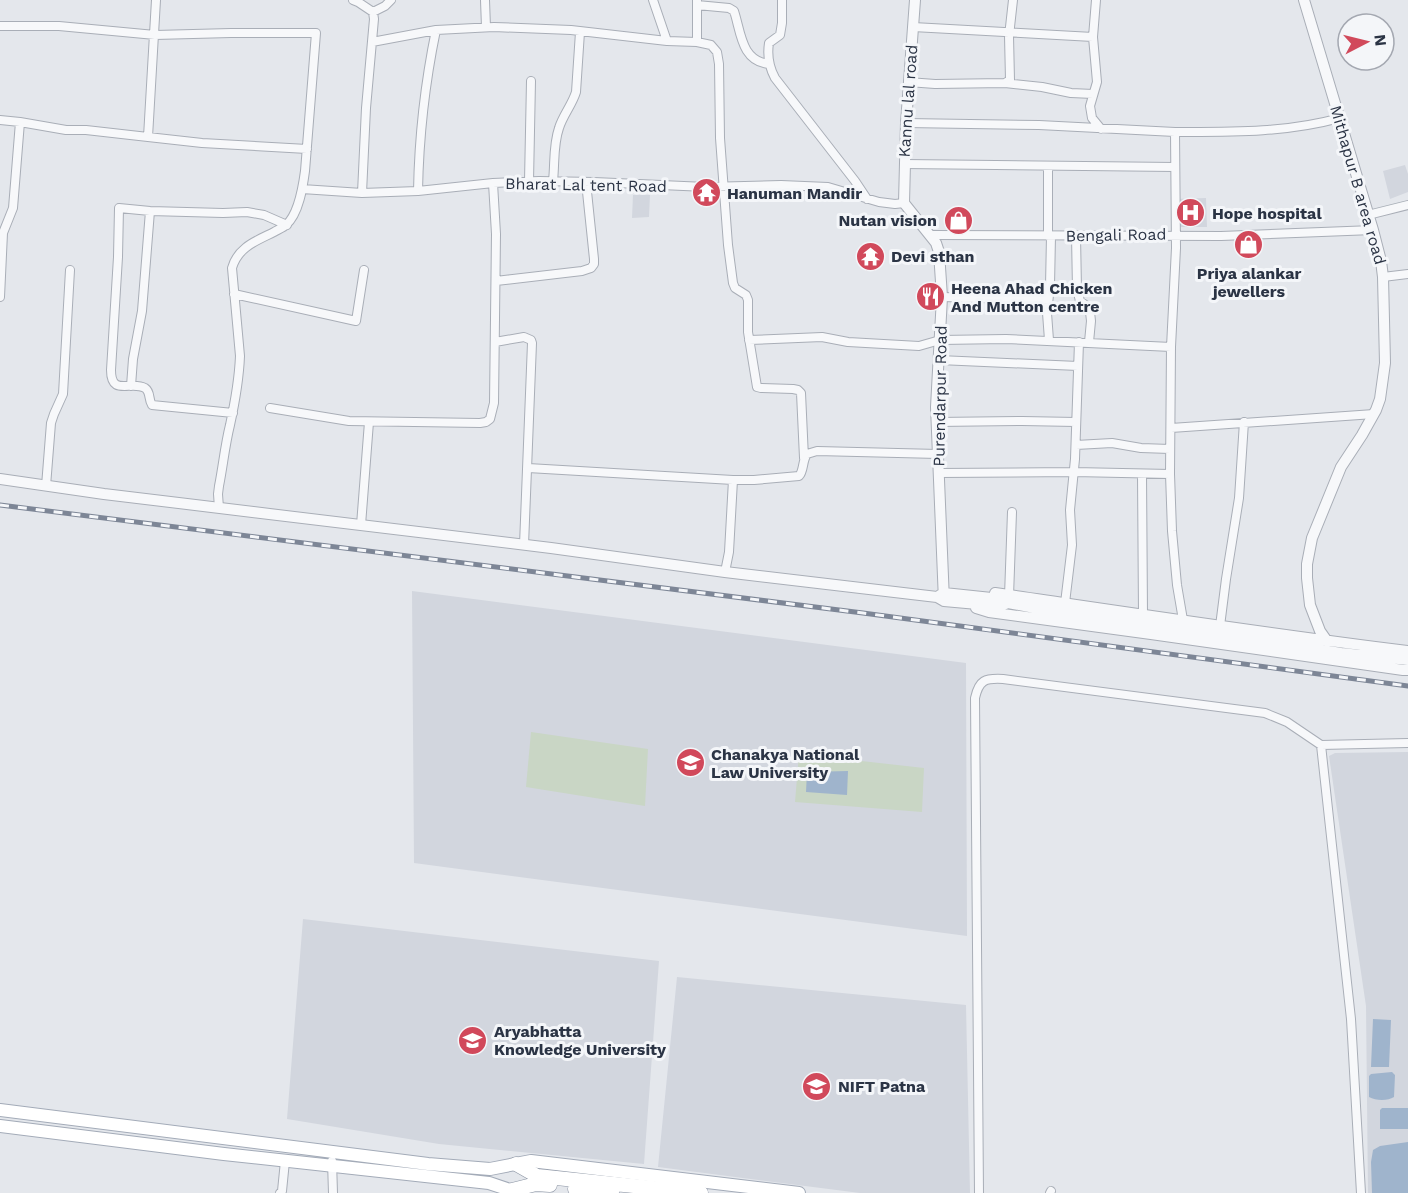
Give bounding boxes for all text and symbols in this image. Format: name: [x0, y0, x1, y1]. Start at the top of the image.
north arrow: [1336, 12, 1396, 72]
text: N: [1370, 33, 1391, 47]
street label: Kannu lal road: [895, 44, 921, 158]
street label: Mithapur B area road: [1326, 103, 1390, 267]
street label: Bharat Lal tent Road: [505, 174, 667, 196]
temple icon: Hanuman Mandir: [690, 177, 722, 209]
place label: Hanuman Mandir: [727, 184, 862, 203]
hospital icon: Hope hospital: [1175, 197, 1207, 229]
shop icon: Nutan vision: [942, 204, 974, 236]
place label: Hope hospital: [1212, 204, 1322, 223]
place label: Nutan vision: [838, 211, 937, 230]
street label: Bengali Road: [1065, 225, 1167, 245]
shop icon: Priya alankar jewellers: [1233, 229, 1265, 261]
temple icon: Devi sthan: [854, 240, 886, 272]
place label: Devi sthan: [891, 247, 975, 266]
place label: Priya alankar jewellers: [1197, 264, 1301, 301]
place label: Heena Ahad Chicken And Mutton centre: [951, 279, 1112, 316]
restaurant icon: Heena Ahad Chicken And Mutton centre: [914, 281, 946, 313]
street label: Purendarpur Road: [929, 325, 951, 467]
place label: Chanakya National Law University: [711, 745, 860, 782]
school or university icon: Chanakya National Law University: [674, 747, 706, 779]
place label: Aryabhatta Knowledge University: [494, 1022, 667, 1059]
school or university icon: Aryabhatta Knowledge University: [457, 1024, 489, 1056]
school or university icon: NIFT Patna: [801, 1070, 833, 1102]
place label: NIFT Patna: [838, 1077, 926, 1096]

